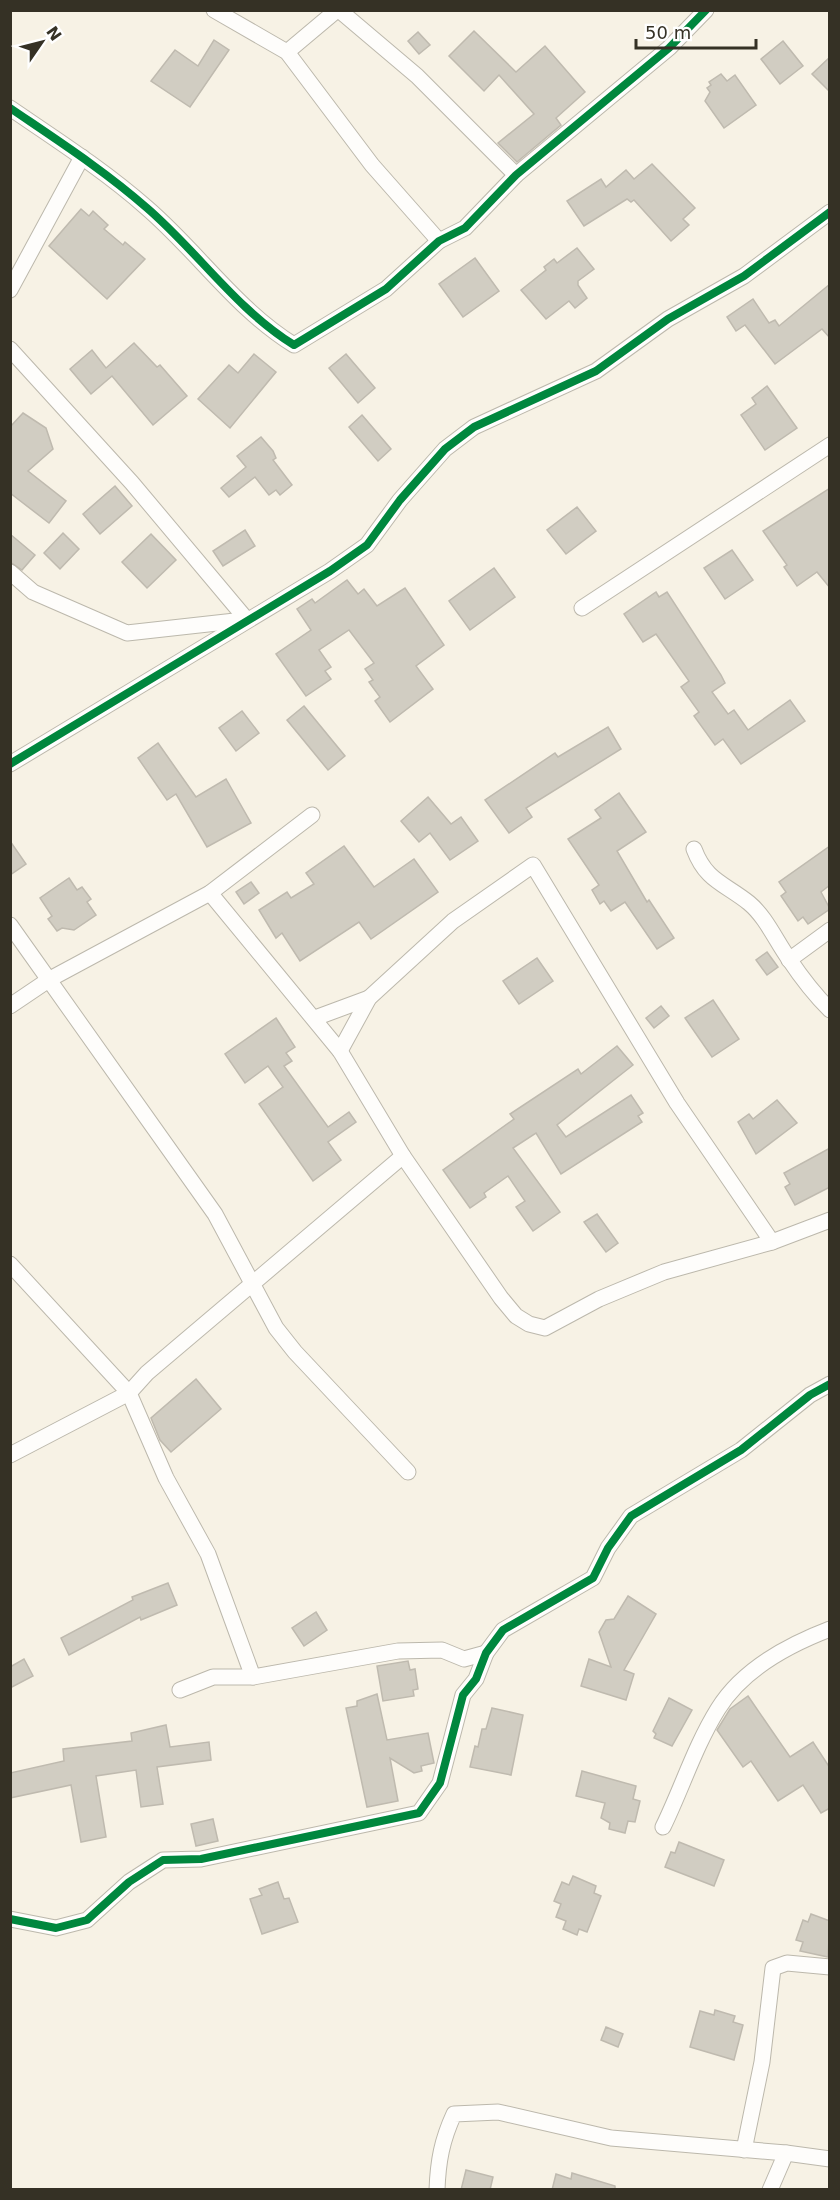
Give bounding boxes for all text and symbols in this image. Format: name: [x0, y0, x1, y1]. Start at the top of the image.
north arrow: [12, 12, 72, 72]
scale bar: [636, 12, 756, 50]
text: 50 m: [645, 22, 691, 43]
text: N: [42, 23, 65, 45]

